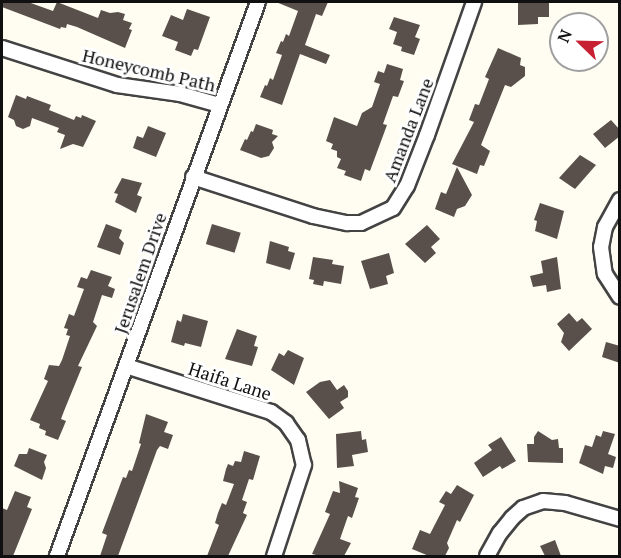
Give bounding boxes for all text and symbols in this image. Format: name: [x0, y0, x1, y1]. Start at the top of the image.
north arrow: [549, 12, 609, 72]
text: N: [552, 26, 577, 46]
street label: Honeycomb Path: [80, 44, 218, 96]
street label: Amanda Lane: [378, 75, 438, 185]
street label: Jerusalem Drive: [109, 210, 171, 336]
street label: Haifa Lane: [186, 357, 274, 405]

